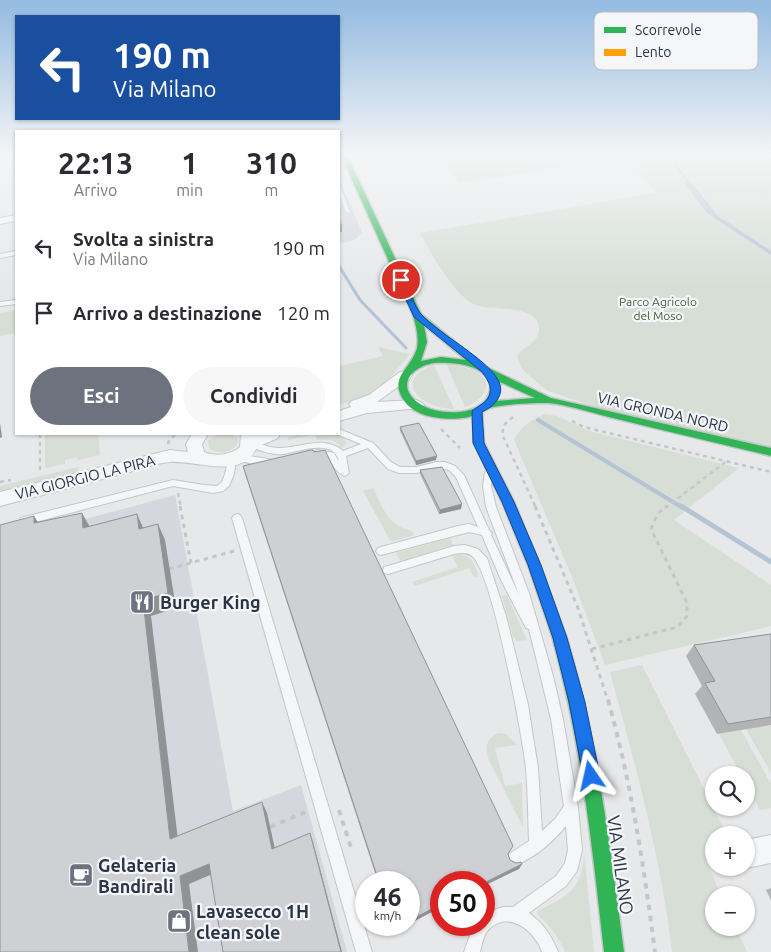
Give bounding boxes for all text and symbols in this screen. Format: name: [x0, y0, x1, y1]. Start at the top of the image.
legend: [594, 12, 758, 70]
text: Scorrevole: [635, 22, 702, 38]
icon: left: [30, 35, 95, 100]
text: 190 m: [113, 35, 211, 75]
text: Lento: [635, 44, 672, 60]
text: Via Milano: [113, 76, 216, 101]
text: 22:13: [58, 146, 133, 180]
text: 1: [181, 146, 198, 180]
text: 310: [246, 146, 297, 180]
text: Arrivo: [74, 181, 117, 199]
text: min: [176, 181, 203, 199]
text: m: [265, 181, 278, 199]
text: Svolta a sinistra: [73, 228, 214, 250]
icon: left: [30, 234, 58, 262]
text: 190 m: [272, 237, 325, 259]
text: Via Milano: [73, 250, 148, 268]
pin: [380, 259, 422, 301]
icon: arrive: [387, 266, 415, 294]
park label: Parco Agricolo del Moso: [619, 295, 697, 322]
icon: arrive: [30, 299, 58, 327]
text: Arrivo a destinazione: [73, 302, 262, 324]
text: 120 m: [277, 302, 330, 324]
button: Esci: [30, 367, 173, 425]
button: Condividi: [183, 367, 325, 425]
street label: VIA GRONDA NORD: [596, 389, 730, 435]
street label: VIA GIORGIO LA PIRA: [13, 451, 157, 503]
restaurant icon: Burger King: [129, 589, 155, 615]
place label: Burger King: [160, 592, 261, 612]
position arrow: [564, 749, 616, 801]
map controls: [705, 766, 755, 936]
button: search: [705, 766, 755, 816]
street label: VIA MILANO: [604, 814, 638, 916]
button: +: [705, 826, 755, 876]
place label: Gelateria Bandirali: [98, 855, 176, 896]
cafe icon: Gelateria Bandirali: [68, 862, 94, 888]
speed limit sign: 50: [430, 871, 495, 936]
text: 46: [373, 883, 402, 911]
button: −: [705, 886, 755, 936]
place label: Lavasecco 1H clean sole: [196, 901, 309, 942]
shop icon: Lavasecco 1H clean sole: [166, 908, 192, 934]
text: km/h: [374, 909, 401, 922]

